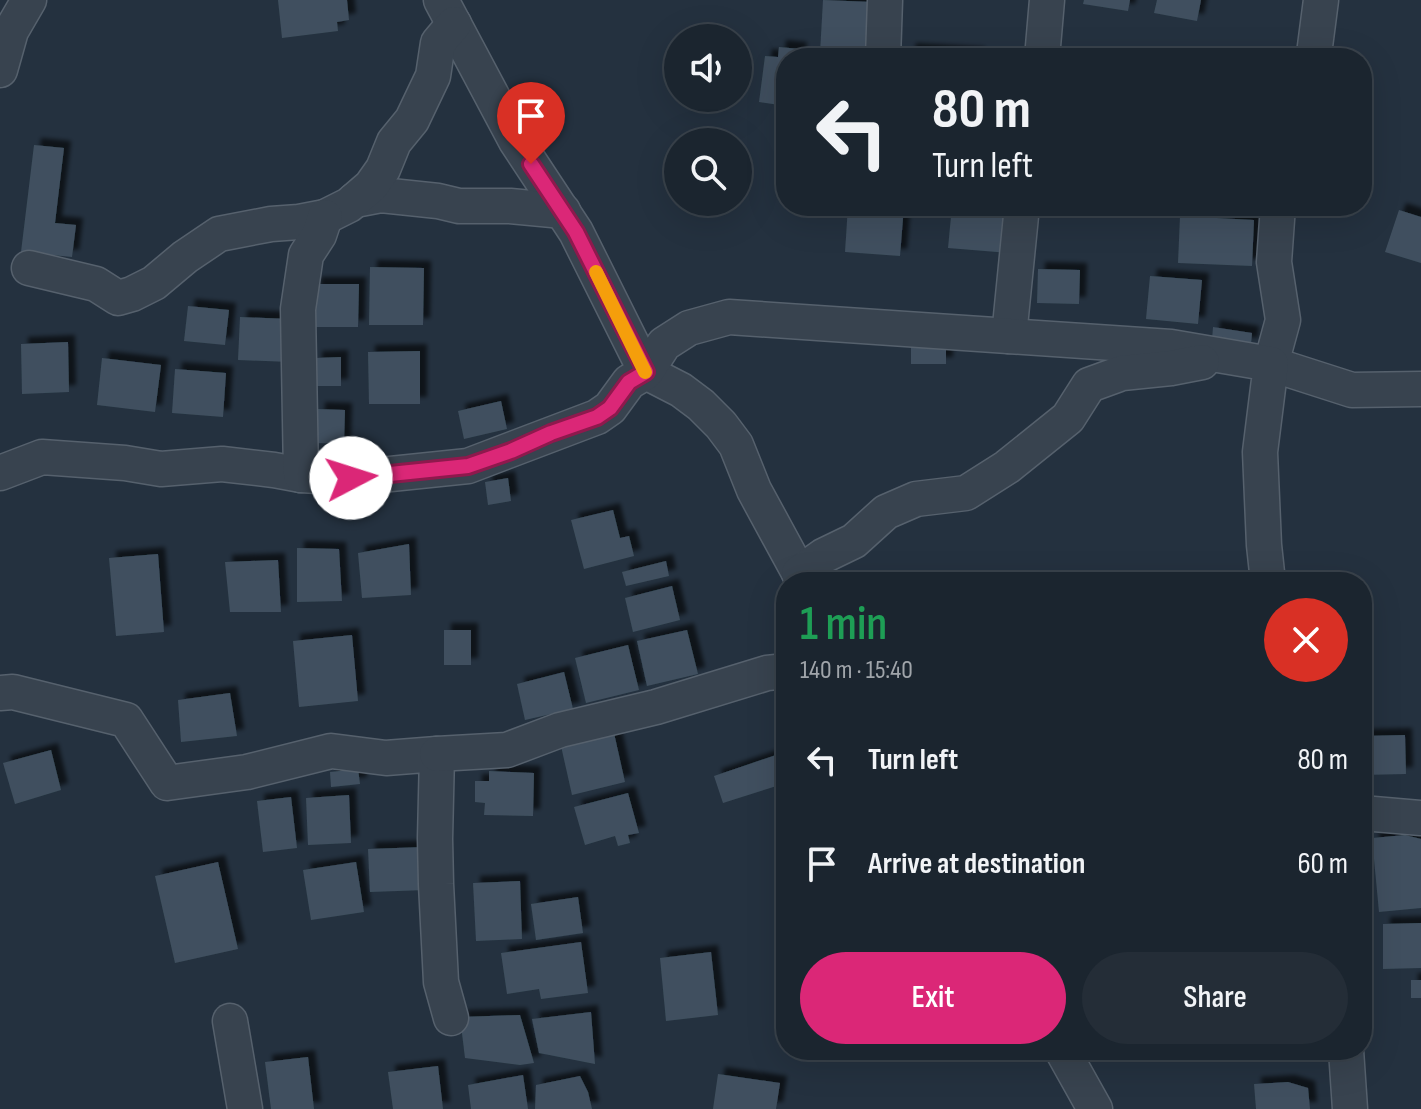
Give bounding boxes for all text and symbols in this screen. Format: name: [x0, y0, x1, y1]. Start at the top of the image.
map controls: [664, 24, 752, 216]
button: sound: [664, 24, 752, 112]
text: 80 m: [932, 77, 1031, 144]
icon: left: [800, 80, 904, 184]
pin: [497, 82, 565, 164]
icon: arrive: [509, 94, 553, 138]
button: search: [664, 128, 752, 216]
text: Turn left: [932, 145, 1033, 188]
position arrow: [309, 436, 393, 520]
text: 1 min: [800, 596, 887, 653]
button: close: [1264, 598, 1348, 682]
text: 140 m · 15:40: [800, 655, 913, 686]
icon: left: [800, 738, 844, 782]
text: Turn left: [868, 742, 958, 778]
text: 80 m: [1297, 742, 1348, 778]
icon: arrive: [800, 842, 844, 886]
text: Arrive at destination: [868, 846, 1085, 882]
text: 60 m: [1297, 846, 1348, 882]
button: Exit: [800, 952, 1066, 1044]
button: Share: [1082, 952, 1348, 1044]

